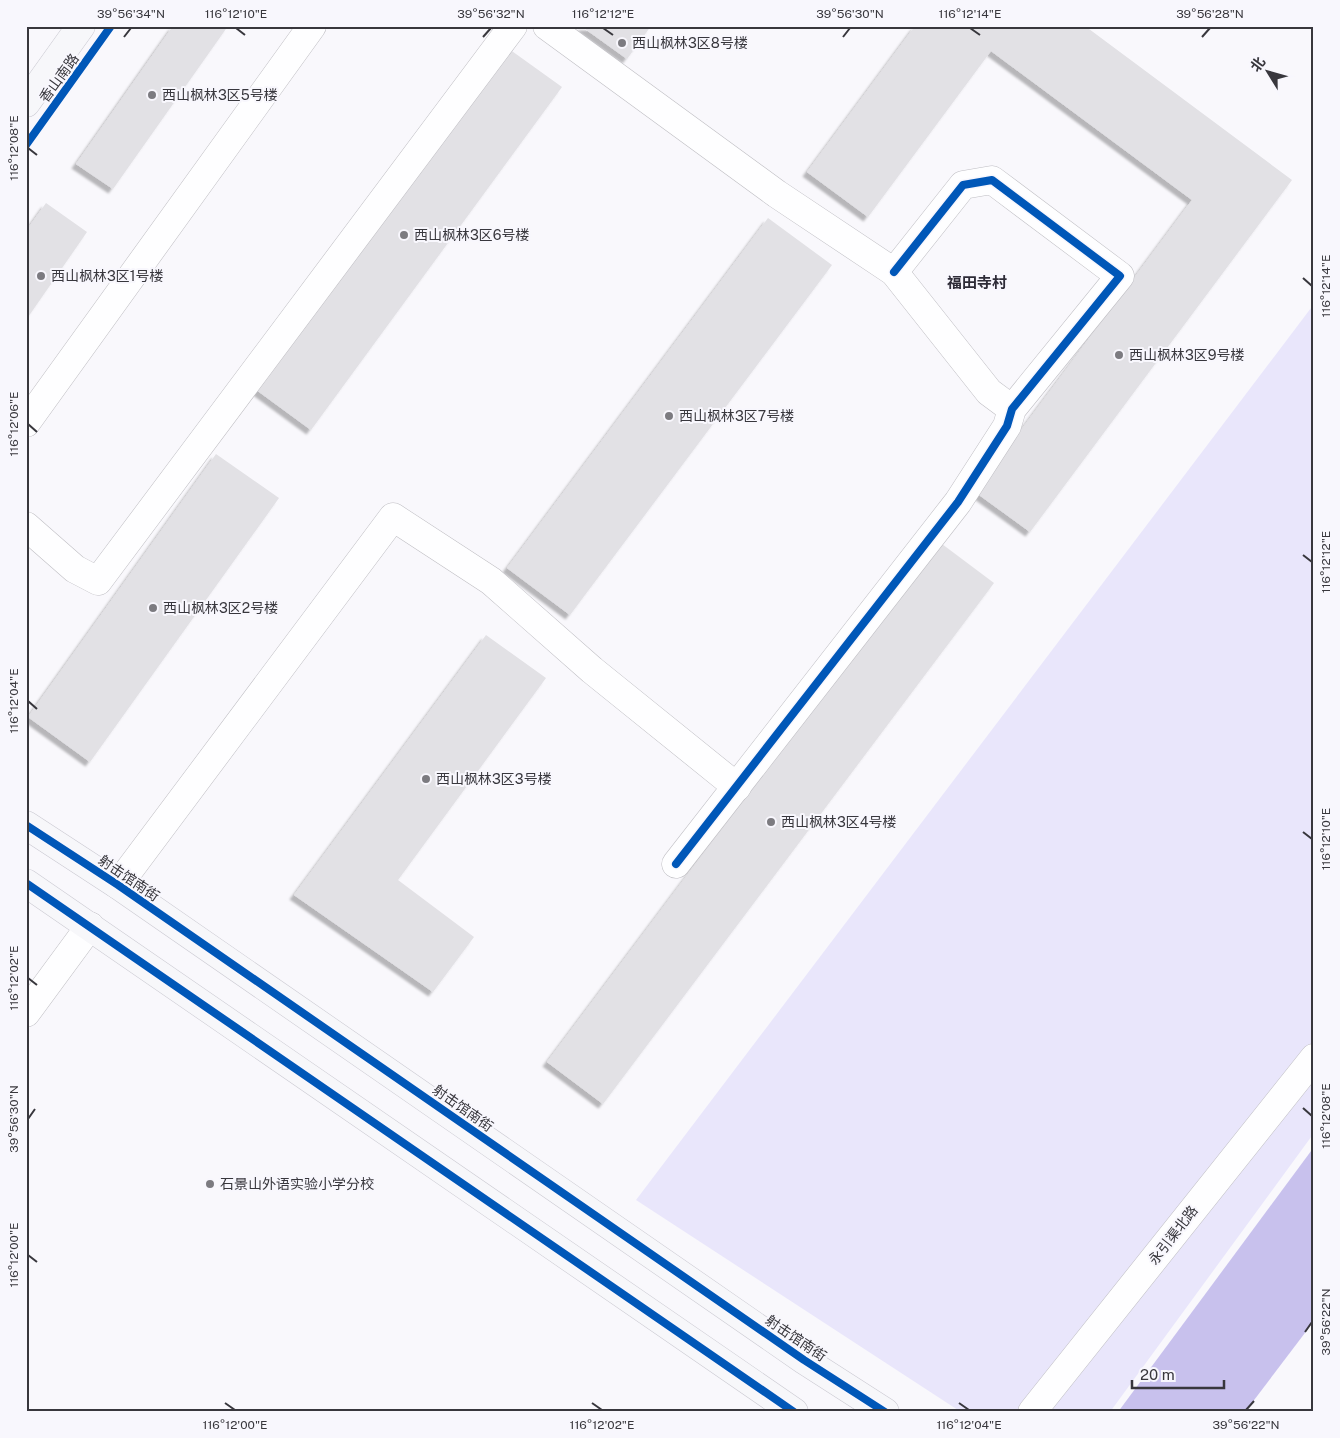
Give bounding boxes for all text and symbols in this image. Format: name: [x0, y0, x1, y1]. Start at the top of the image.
text: 39°56'34"N: [97, 7, 165, 21]
text: 116°12'10"E: [205, 7, 267, 21]
text: 39°56'32"N: [457, 7, 525, 21]
text: 116°12'12"E: [572, 7, 634, 21]
text: 39°56'30"N: [816, 7, 884, 21]
text: 116°12'14"E: [939, 7, 1001, 21]
text: 39°56'28"N: [1176, 7, 1244, 21]
place label: 西山枫林3区8号楼: [632, 35, 748, 51]
marker: 西山枫林3区8号楼: [616, 37, 628, 49]
north arrow: [1242, 48, 1292, 98]
street label: 香山南路: [36, 51, 82, 105]
text: 北: [1247, 54, 1268, 75]
place label: 西山枫林3区5号楼: [162, 87, 278, 103]
marker: 西山枫林3区5号楼: [146, 89, 158, 101]
text: 116°12'08"E: [7, 115, 21, 181]
place label: 西山枫林3区6号楼: [414, 227, 530, 243]
marker: 西山枫林3区6号楼: [398, 229, 410, 241]
text: 116°12'14"E: [1319, 255, 1333, 317]
place label: 西山枫林3区1号楼: [51, 268, 164, 284]
marker: 西山枫林3区1号楼: [35, 270, 47, 282]
district label: 福田寺村: [947, 274, 1007, 291]
place label: 西山枫林3区9号楼: [1129, 347, 1245, 363]
marker: 西山枫林3区9号楼: [1113, 349, 1125, 361]
text: 116°12'06"E: [7, 391, 21, 457]
place label: 西山枫林3区7号楼: [679, 408, 794, 424]
marker: 西山枫林3区7号楼: [663, 410, 675, 422]
text: 116°12'12"E: [1319, 531, 1333, 593]
place label: 西山枫林3区2号楼: [163, 600, 278, 616]
marker: 西山枫林3区2号楼: [147, 602, 159, 614]
text: 116°12'04"E: [7, 668, 21, 734]
place label: 西山枫林3区3号楼: [436, 771, 552, 787]
marker: 西山枫林3区3号楼: [420, 773, 432, 785]
text: 116°12'10"E: [1319, 808, 1333, 870]
place label: 西山枫林3区4号楼: [781, 814, 897, 830]
marker: 西山枫林3区4号楼: [765, 816, 777, 828]
street label: 射击馆南街: [96, 852, 162, 904]
text: 116°12'02"E: [7, 946, 21, 1010]
street label: 射击馆南街: [430, 1081, 496, 1135]
text: 116°12'08"E: [1319, 1083, 1333, 1149]
text: 39°56'30"N: [7, 1085, 21, 1153]
place label: 石景山外语实验小学分校: [220, 1176, 374, 1192]
marker: 石景山外语实验小学分校: [204, 1178, 216, 1190]
street label: 永引渠北路: [1145, 1202, 1201, 1268]
text: 116°12'00"E: [7, 1223, 21, 1287]
text: 39°56'22"N: [1319, 1288, 1333, 1356]
street label: 射击馆南街: [763, 1312, 829, 1364]
scale bar: [1132, 1358, 1225, 1390]
text: 20 m: [1140, 1366, 1175, 1383]
text: 116°12'00"E: [203, 1418, 267, 1432]
text: 116°12'02"E: [570, 1418, 634, 1432]
text: 116°12'04"E: [936, 1418, 1002, 1432]
text: 39°56'22"N: [1212, 1418, 1280, 1432]

